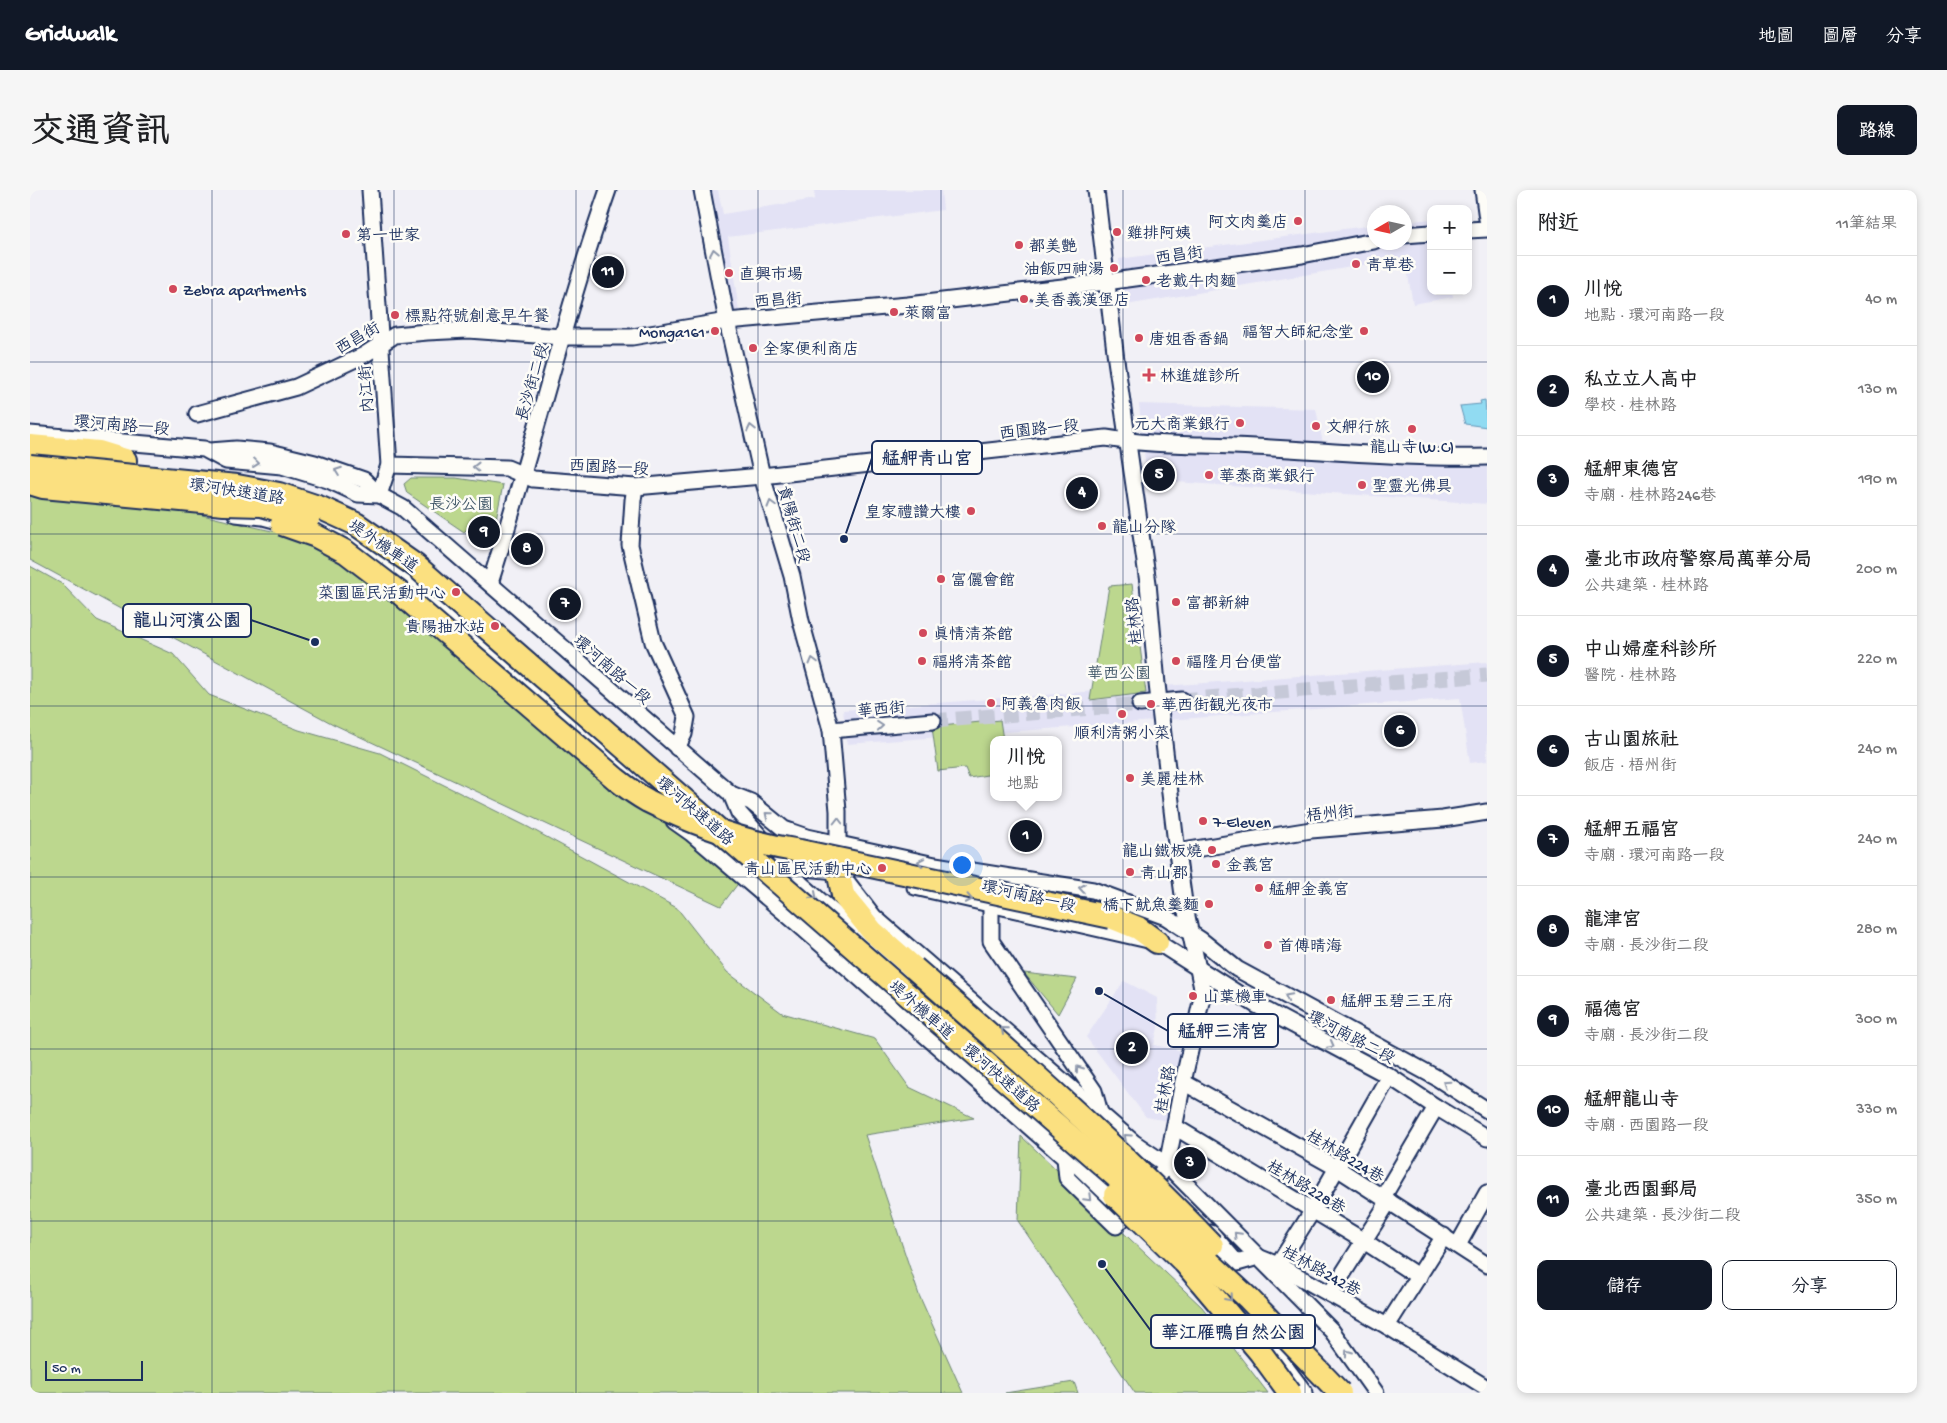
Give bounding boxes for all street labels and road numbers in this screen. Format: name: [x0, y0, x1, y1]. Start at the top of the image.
street label: 西昌街: [1154, 244, 1205, 270]
street label: 西昌街: [753, 290, 803, 314]
street label: 西昌街: [333, 319, 384, 360]
street label: 長沙街二段: [512, 341, 555, 424]
street label: 內江街: [355, 364, 380, 414]
street label: 環河南路一段: [73, 412, 171, 441]
street label: 西園路一段: [998, 416, 1080, 445]
street label: 西園路一段: [568, 456, 649, 481]
street label: 環河快速道路: [188, 475, 286, 510]
street label: 貴陽街二段: [771, 483, 814, 566]
street label: 堤外機車道: [344, 516, 422, 578]
street label: 桂林路: [1123, 596, 1148, 646]
street label: 環河南路一段: [568, 631, 654, 710]
street label: 華西街: [856, 698, 906, 723]
street label: 環河快速道路: [651, 772, 737, 851]
street label: 梧州街: [1305, 802, 1355, 827]
street label: 環河南路一段: [979, 876, 1078, 918]
street label: 堤外機車道: [883, 977, 957, 1045]
street label: 環河南路二段: [1304, 1006, 1398, 1070]
street label: 環河快速道路: [957, 1039, 1043, 1118]
street label: 桂林路: [1152, 1064, 1181, 1115]
street label: 桂林路224巷: [1302, 1126, 1388, 1189]
street label: 桂林路228巷: [1262, 1156, 1349, 1220]
street label: 桂林路242巷: [1278, 1242, 1364, 1303]

